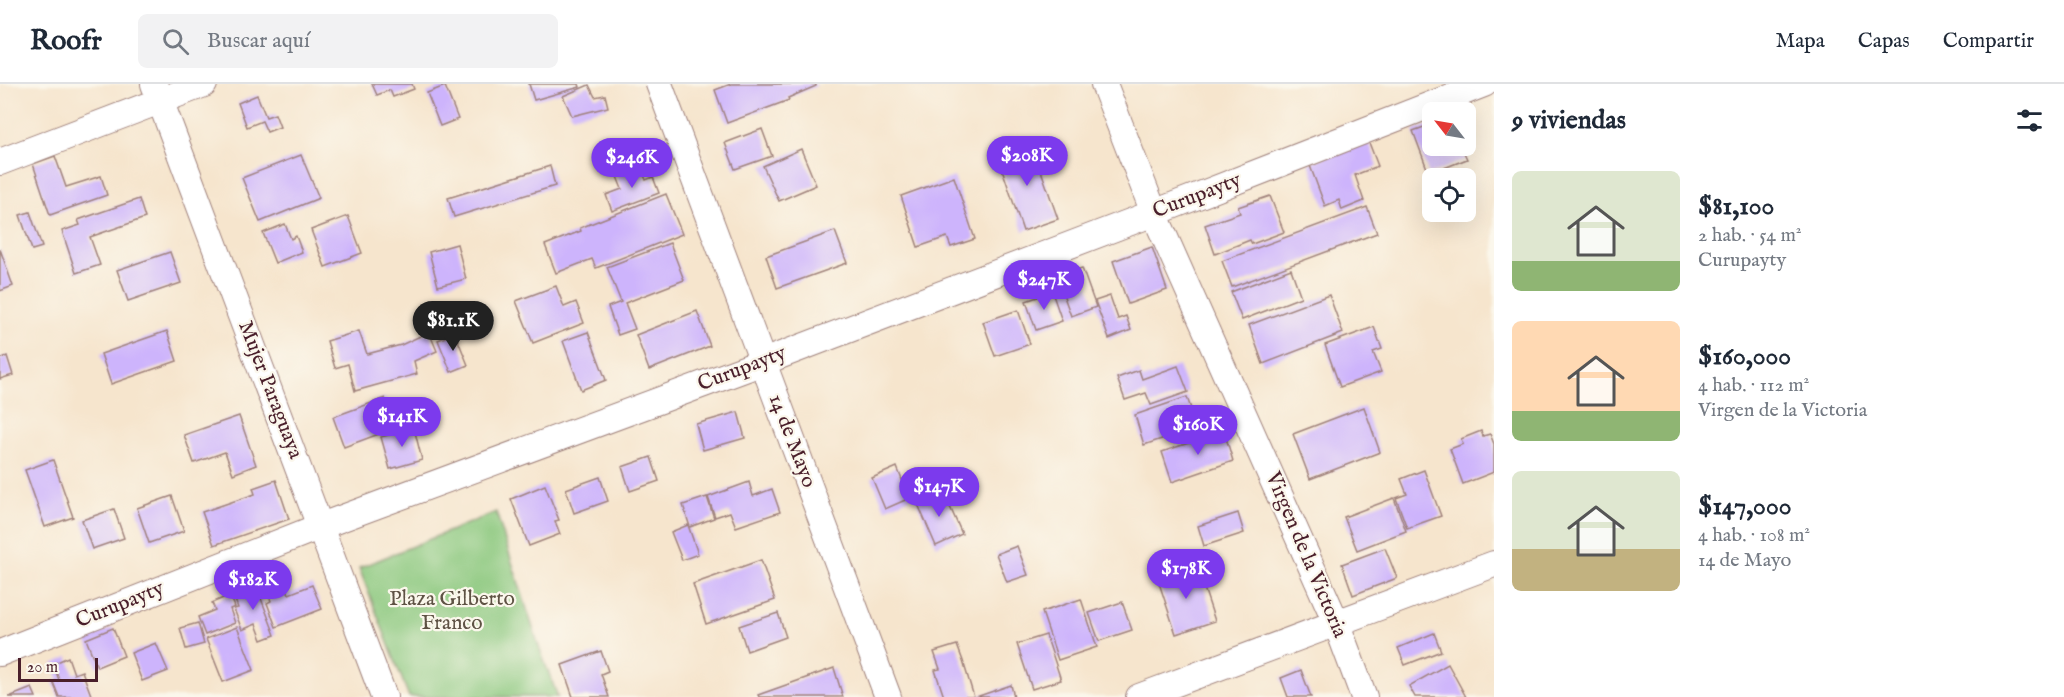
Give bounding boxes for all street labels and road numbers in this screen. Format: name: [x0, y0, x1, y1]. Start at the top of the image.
street label: Curupayty: [1149, 167, 1246, 225]
street label: Mujer Paraguaya: [231, 317, 309, 464]
street label: Curupayty: [694, 340, 791, 398]
street label: 14 de Mayo: [762, 390, 822, 492]
street label: Virgen de la Victoria: [1258, 467, 1354, 643]
street label: Curupayty: [72, 575, 169, 635]

